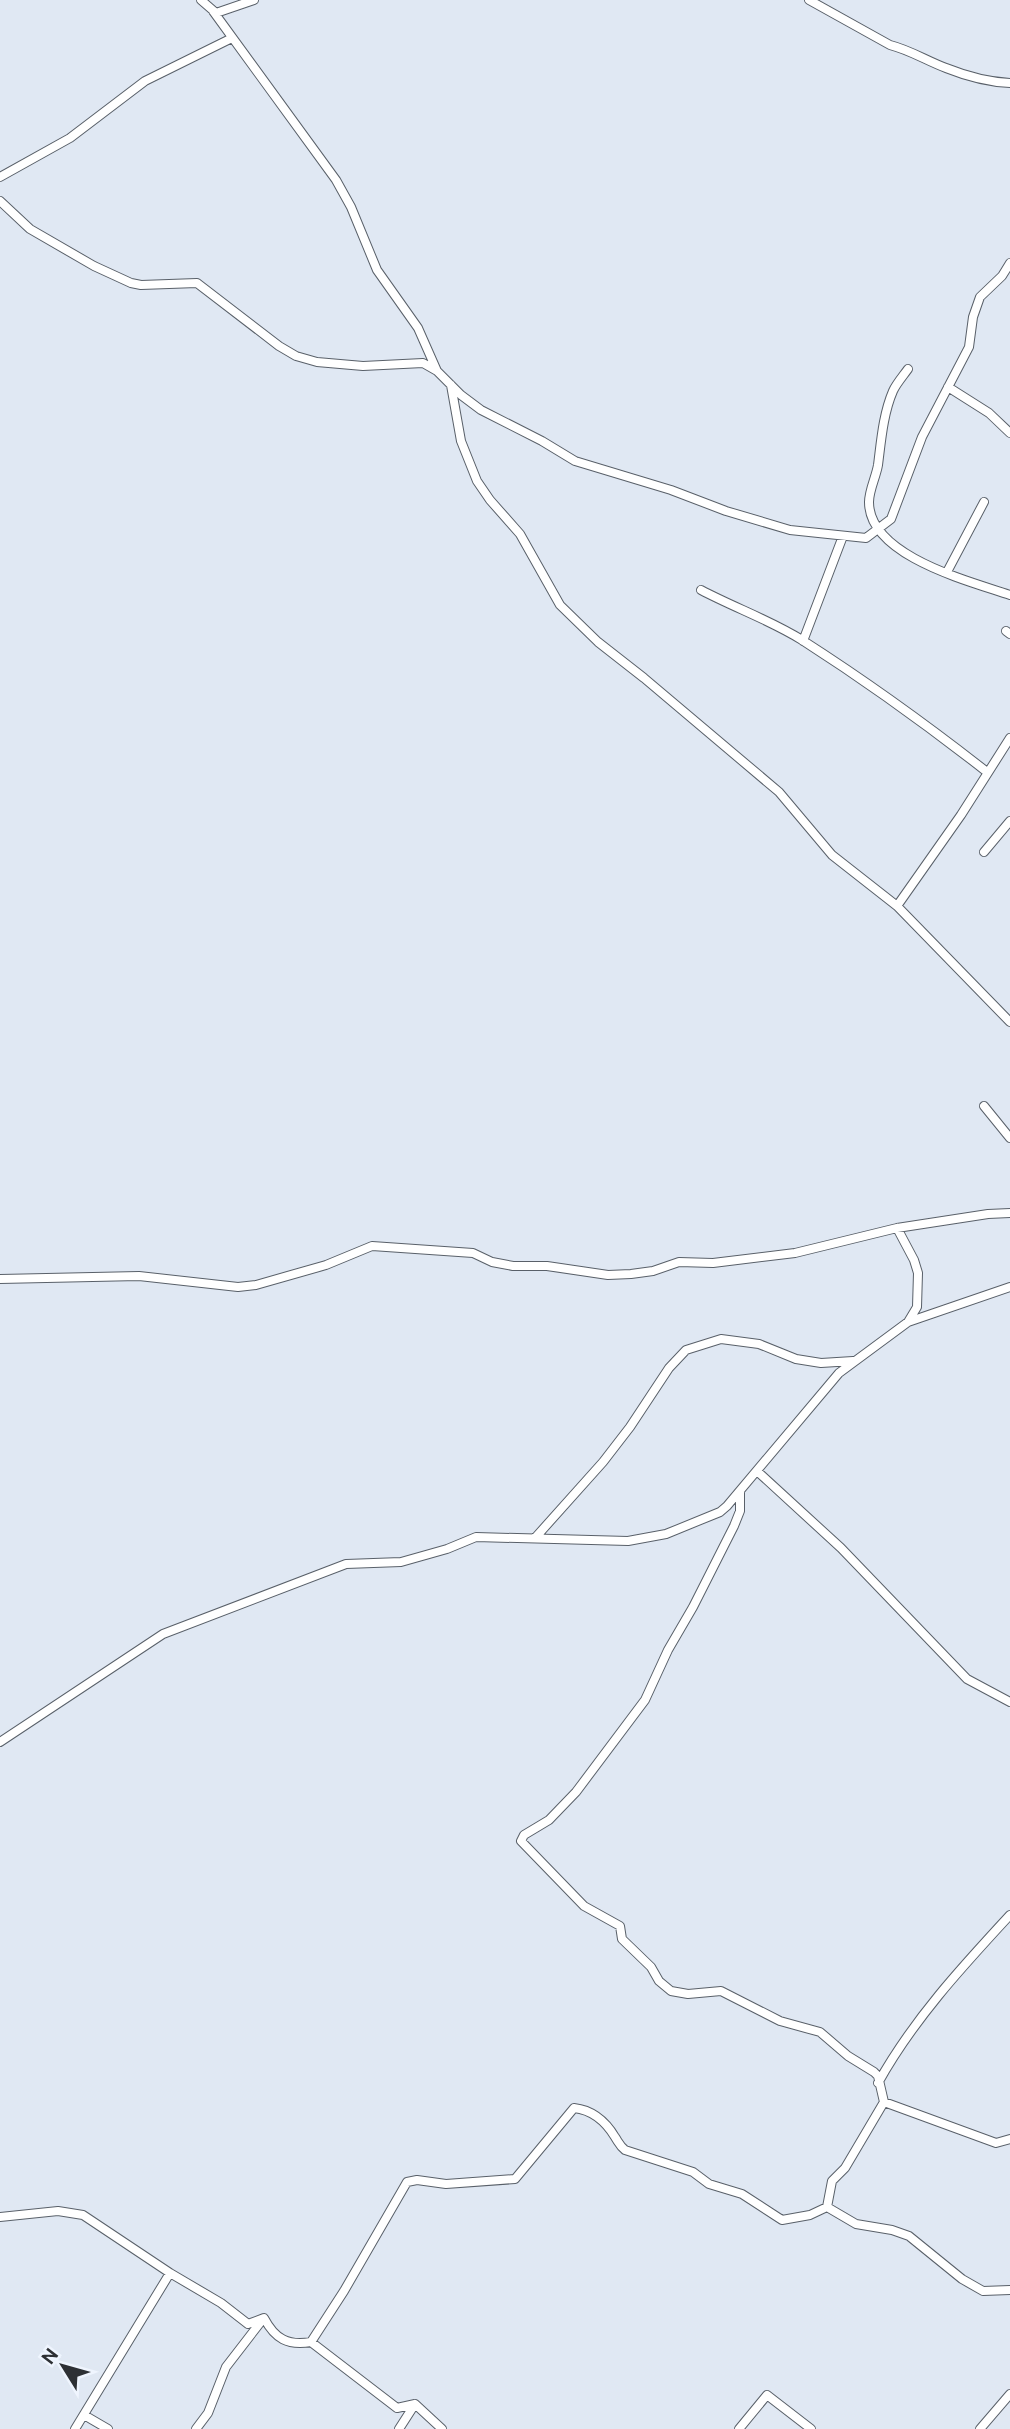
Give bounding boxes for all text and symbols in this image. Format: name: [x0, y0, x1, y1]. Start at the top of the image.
north arrow: [28, 2331, 98, 2401]
text: N: [36, 2343, 62, 2368]

